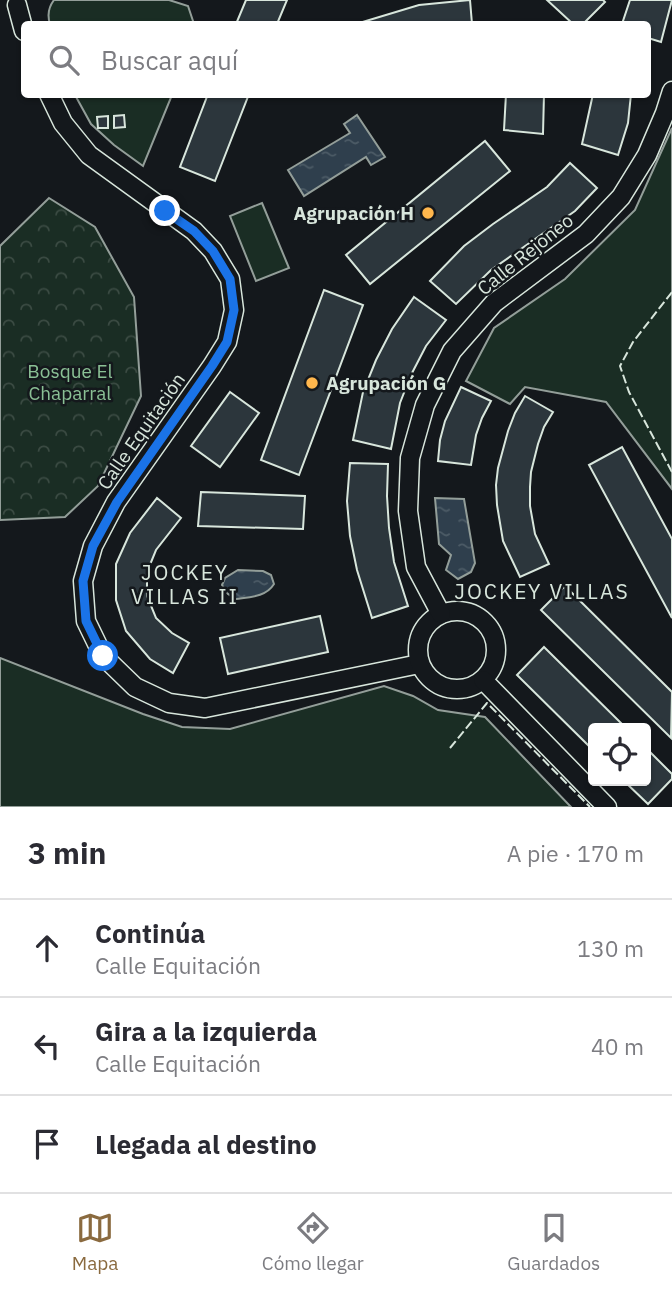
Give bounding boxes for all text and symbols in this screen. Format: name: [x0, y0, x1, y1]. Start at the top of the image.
search box: [21, 21, 651, 98]
icon: search: [45, 41, 83, 79]
text: Buscar aquí: [101, 43, 238, 77]
route end: [149, 195, 180, 226]
place label: Agrupación H: [294, 201, 414, 225]
marker: Agrupación H: [420, 205, 436, 221]
street label: Calle Rejoneo: [472, 208, 578, 300]
park label: Bosque El Chaparral: [27, 359, 113, 405]
street label: Calle Equitación: [92, 368, 190, 494]
place label: Agrupación G: [326, 371, 446, 395]
marker: Agrupación G: [304, 375, 320, 391]
district label: JOCKEY VILLAS II: [131, 558, 239, 610]
district label: JOCKEY VILLAS: [454, 577, 630, 605]
route start: [87, 640, 118, 671]
map controls: [588, 723, 651, 786]
button: locate: [588, 723, 651, 786]
text: 3 min: [28, 833, 106, 872]
text: A pie · 170 m: [507, 838, 644, 868]
text: Continúa: [95, 916, 205, 950]
icon: ahead: [28, 929, 66, 967]
text: 130 m: [577, 933, 644, 963]
text: Calle Equitación: [95, 950, 261, 980]
text: Gira a la izquierda: [95, 1014, 317, 1048]
icon: left: [28, 1027, 66, 1065]
text: 40 m: [591, 1031, 644, 1061]
text: Calle Equitación: [95, 1048, 261, 1078]
icon: arrive: [28, 1125, 66, 1163]
text: Llegada al destino: [95, 1127, 317, 1161]
tab: Mapa: [72, 1209, 118, 1275]
tab: Cómo llegar: [262, 1209, 364, 1275]
tab: Guardados: [507, 1209, 600, 1275]

